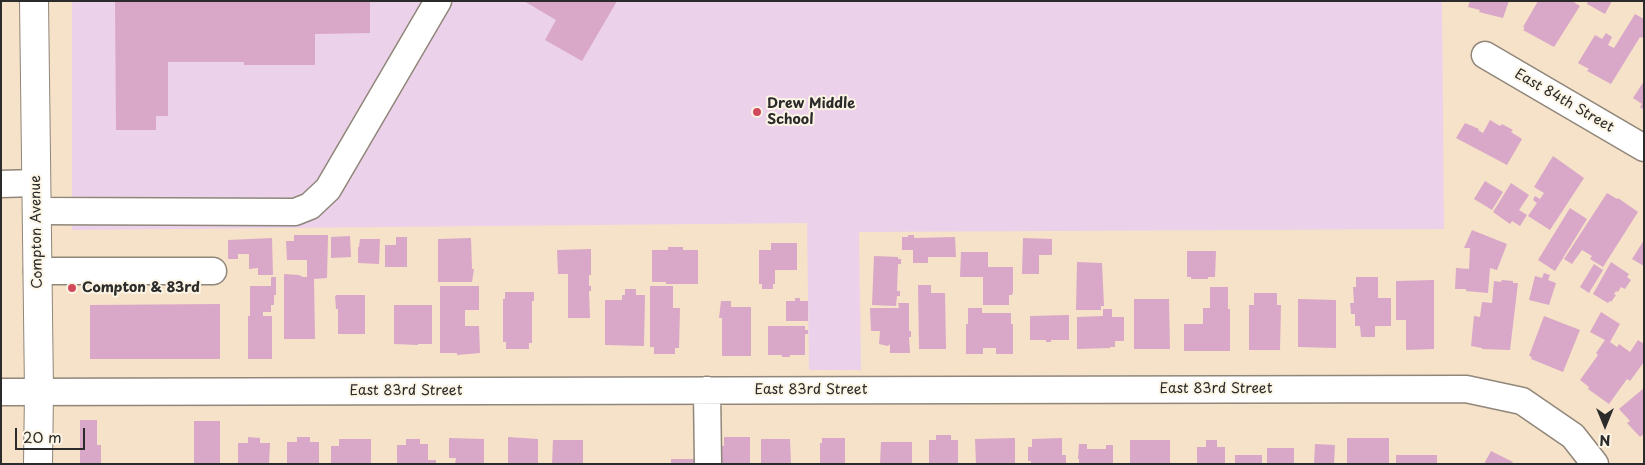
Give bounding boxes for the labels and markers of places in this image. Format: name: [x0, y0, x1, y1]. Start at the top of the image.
place label: Drew Middle School: [767, 96, 855, 128]
marker: Drew Middle School: [751, 106, 763, 118]
place label: Compton & 83rd: [82, 280, 200, 296]
marker: Compton & 83rd: [66, 282, 78, 294]

